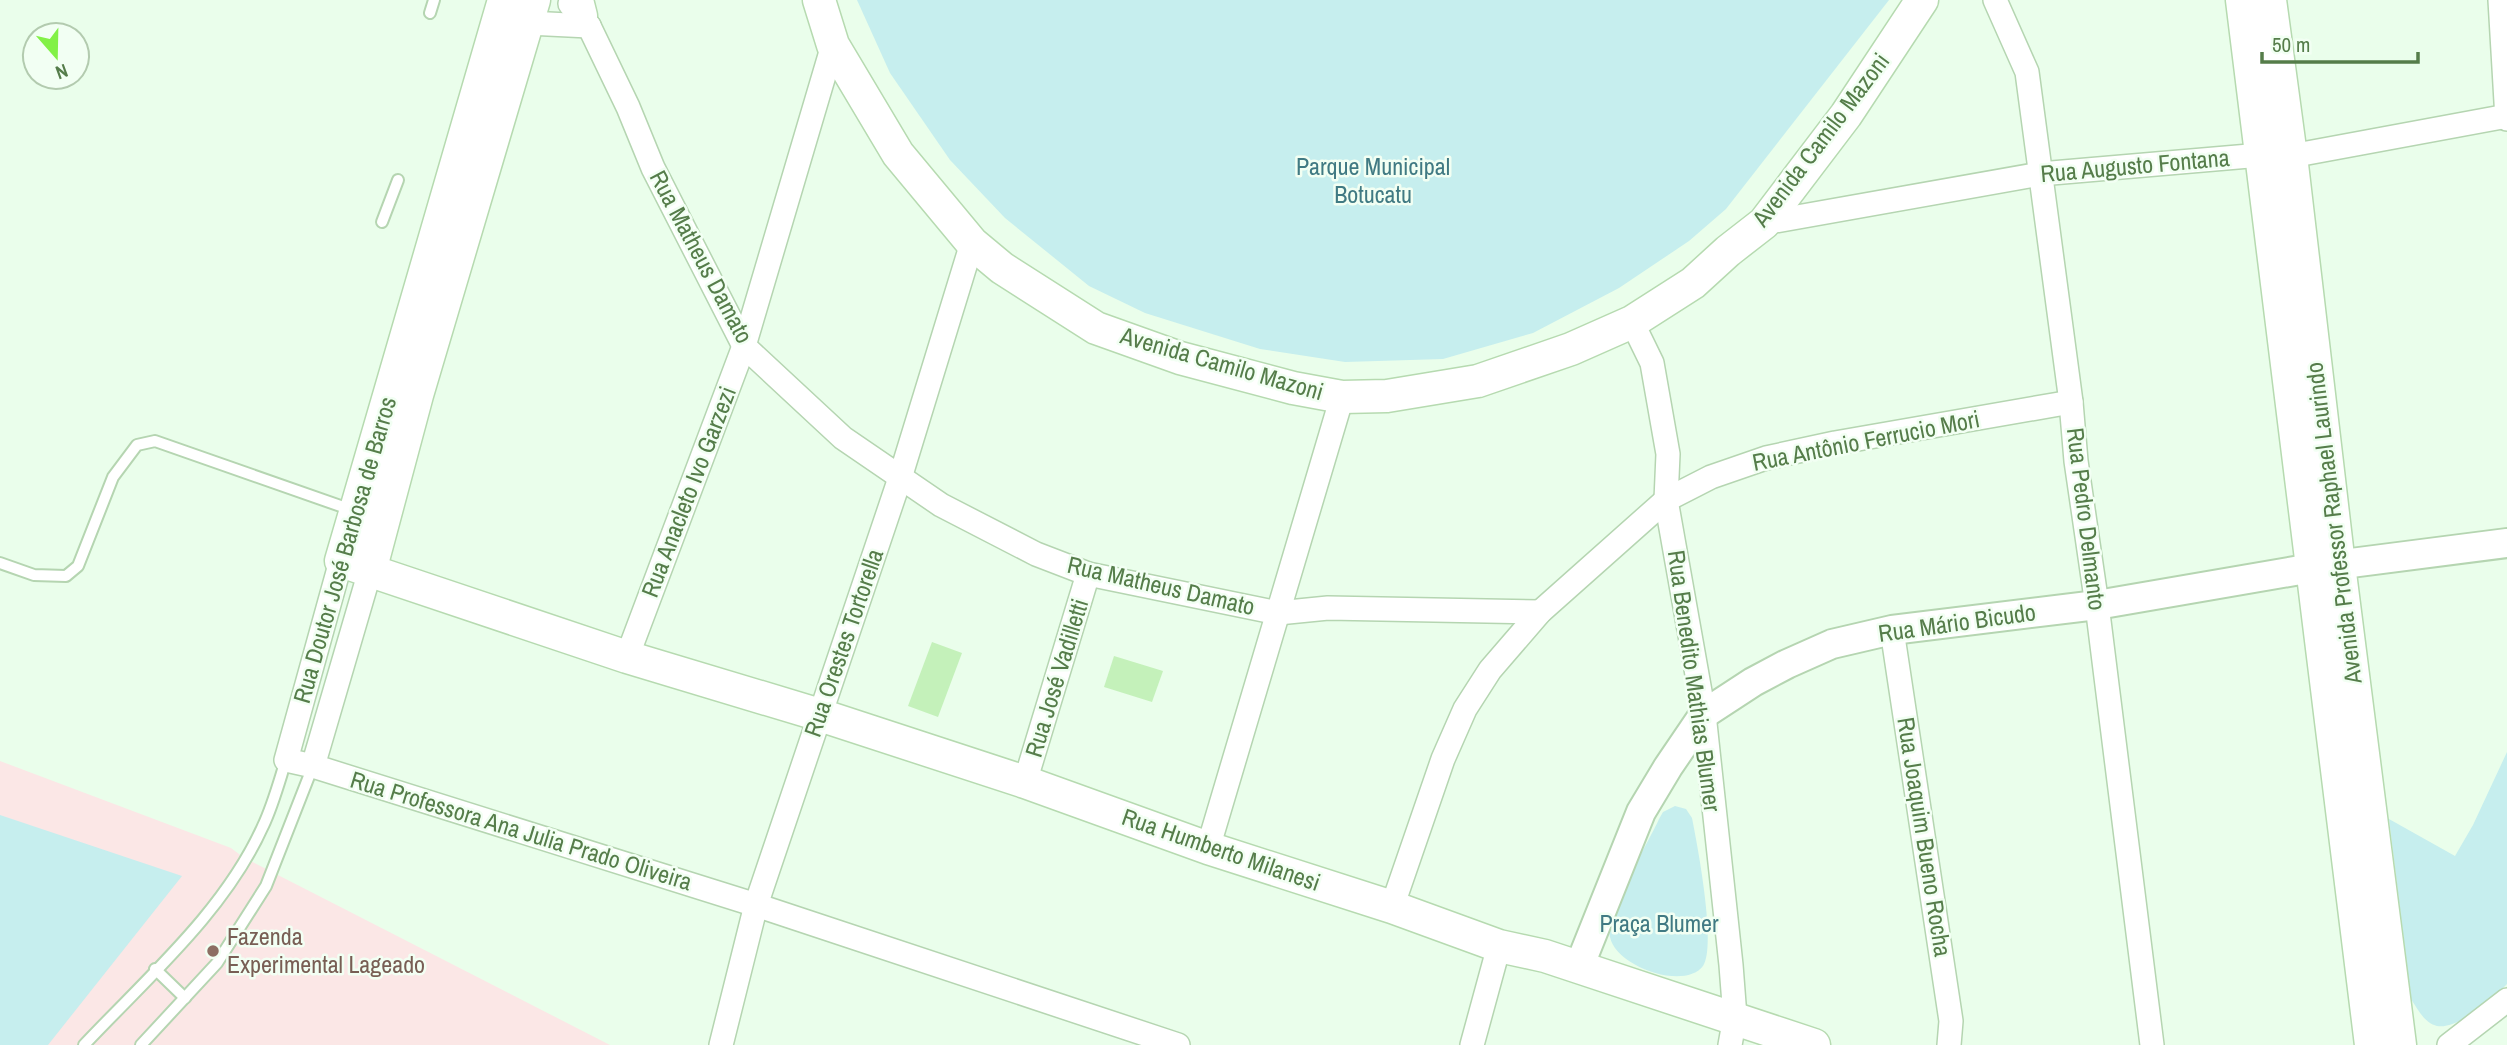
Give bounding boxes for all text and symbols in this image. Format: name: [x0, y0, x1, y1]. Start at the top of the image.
north arrow: [21, 21, 91, 91]
scale bar: [2262, 21, 2418, 65]
text: 50 m: [2272, 30, 2310, 59]
street label: Avenida Camilo Mazoni: [1744, 46, 1896, 234]
text: N: [52, 58, 72, 86]
street label: Rua Augusto Fontana: [2039, 141, 2231, 189]
park label: Parque Municipal Botucatu: [1296, 150, 1450, 210]
street label: Rua Matheus Damato: [643, 165, 761, 349]
street label: Avenida Camilo Mazoni: [1116, 318, 1327, 407]
street label: Avenida Professor Raphael Laurindo: [2297, 361, 2369, 687]
street label: Rua Anacleto Ivo Garzezi: [633, 382, 743, 602]
street label: Rua Doutor José Barbosa de Barros: [285, 393, 403, 707]
street label: Rua Antônio Ferrucio Mori: [1749, 402, 1982, 478]
street label: Rua Pedro Delmanto: [2060, 426, 2114, 612]
street label: Rua Orestes Tortorella: [796, 545, 890, 741]
street label: Rua Matheus Damato: [1064, 548, 1258, 622]
street label: Rua Benedito Mathias Blumer: [1661, 548, 1729, 814]
street label: Rua José Vadilletti: [1017, 595, 1095, 761]
street label: Rua Mário Bicudo: [1876, 595, 2038, 649]
street label: Rua Joaquim Bueno Rocha: [1890, 715, 1960, 959]
street label: Rua Professora Ana Julia Prado Oliveira: [347, 763, 696, 897]
street label: Rua Humberto Milanesi: [1118, 800, 1325, 898]
park label: Praça Blumer: [1599, 907, 1719, 939]
place label: Fazenda Experimental Lageado: [227, 920, 425, 980]
marker: Fazenda Experimental Lageado: [205, 943, 221, 959]

